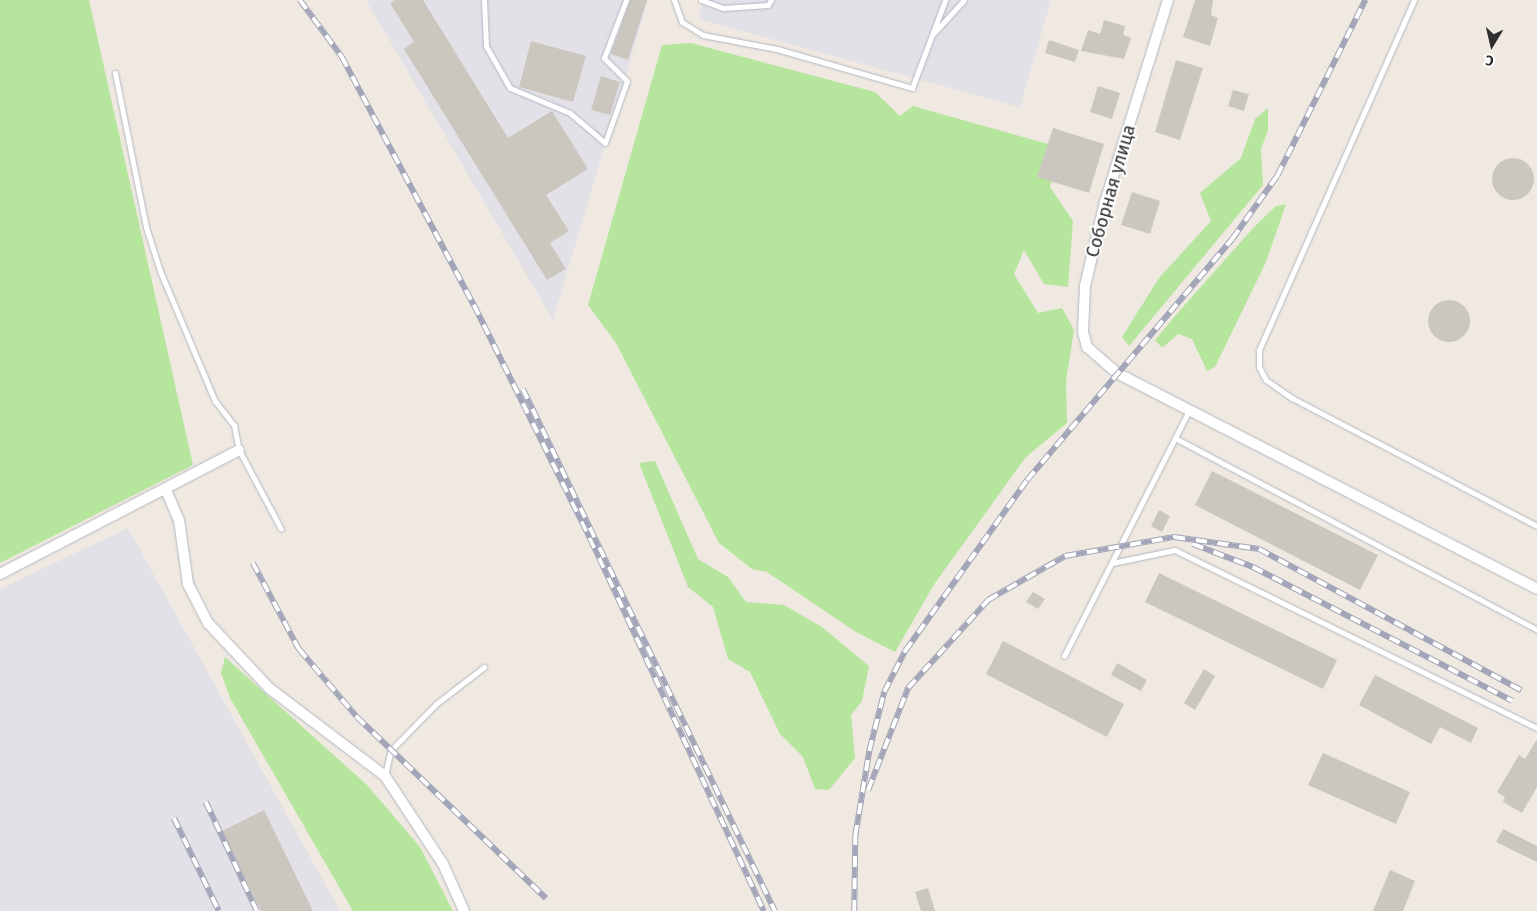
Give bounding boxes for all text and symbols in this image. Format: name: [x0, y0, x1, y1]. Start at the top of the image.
north arrow: [1467, 20, 1517, 70]
text: С: [1484, 51, 1495, 69]
street label: Соборная улица: [1082, 122, 1140, 260]

